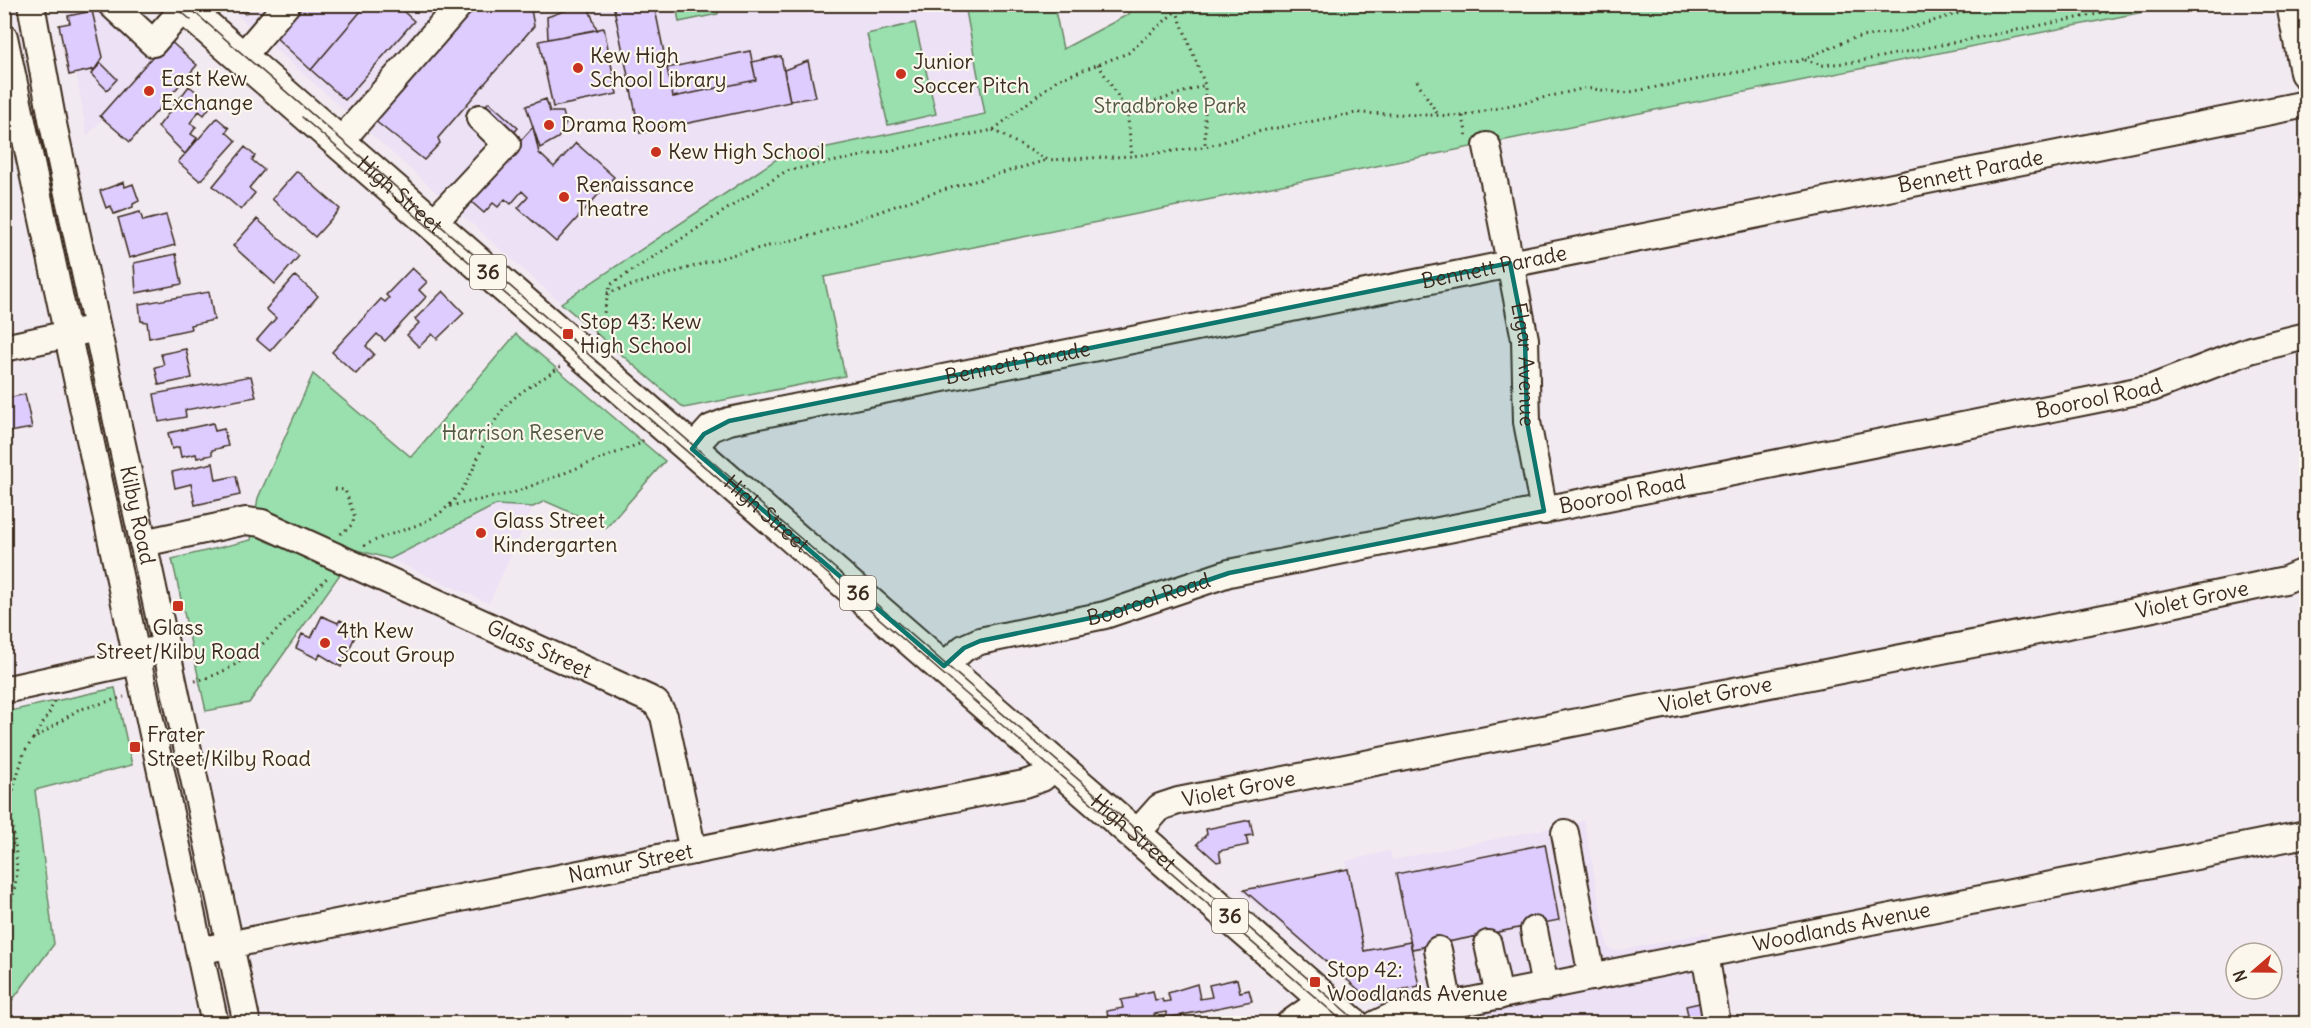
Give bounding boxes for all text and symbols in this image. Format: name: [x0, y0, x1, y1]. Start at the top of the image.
place label: Kew High School Library: [590, 42, 726, 93]
place label: Junior Soccer Pitch: [913, 48, 1029, 99]
marker: Kew High School Library: [571, 61, 585, 75]
place label: East Kew Exchange: [161, 65, 253, 116]
marker: Junior Soccer Pitch: [894, 67, 908, 81]
marker: East Kew Exchange: [142, 84, 156, 98]
park label: Stradbroke Park: [1093, 92, 1247, 119]
place label: Drama Room: [561, 111, 687, 138]
marker: Drama Room: [542, 118, 556, 132]
place label: Kew High School: [668, 138, 825, 165]
street label: Bennett Parade: [1895, 143, 2046, 199]
marker: Kew High School: [649, 145, 663, 159]
street label: High Street: [352, 150, 448, 239]
place label: Renaissance Theatre: [576, 171, 694, 222]
marker: Renaissance Theatre: [557, 190, 571, 204]
street label: Bennett Parade: [1419, 239, 1569, 295]
road number: 36: [470, 255, 506, 289]
street label: Elgar Avenue: [1505, 300, 1541, 427]
place label: Stop 43: Kew High School: [580, 308, 701, 359]
marker: Stop 43: Kew High School: [561, 327, 575, 341]
street label: Bennett Parade: [942, 335, 1093, 390]
street label: Boorool Road: [2033, 371, 2166, 424]
park label: Harrison Reserve: [442, 419, 604, 446]
street label: Kilby Road: [114, 463, 162, 567]
street label: Boorool Road: [1557, 468, 1688, 520]
street label: High Street: [718, 469, 815, 558]
place label: Glass Street Kindergarten: [493, 507, 617, 558]
marker: Glass Street Kindergarten: [474, 526, 488, 540]
street label: Boorool Road: [1084, 566, 1214, 631]
street label: Violet Grove: [2133, 574, 2251, 624]
road number: 36: [840, 576, 876, 610]
marker: Glass Street/Kilby Road: [171, 599, 185, 613]
street label: Glass Street: [483, 613, 596, 684]
place label: Glass Street/Kilby Road: [96, 614, 260, 665]
place label: 4th Kew Scout Group: [337, 617, 455, 668]
marker: 4th Kew Scout Group: [318, 636, 332, 650]
street label: Violet Grove: [1657, 670, 1774, 719]
place label: Frater Street/Kilby Road: [147, 721, 311, 772]
marker: Frater Street/Kilby Road: [128, 740, 142, 754]
street label: Violet Grove: [1180, 764, 1297, 813]
street label: High Street: [1085, 788, 1182, 877]
street label: Namur Street: [566, 837, 695, 889]
street label: Woodlands Avenue: [1750, 895, 1933, 957]
road number: 36: [1212, 899, 1248, 933]
north arrow: [2224, 941, 2284, 1001]
place label: Stop 42: Woodlands Avenue: [1327, 956, 1507, 1007]
text: N: [2229, 968, 2251, 985]
marker: Stop 42: Woodlands Avenue: [1308, 975, 1322, 989]

